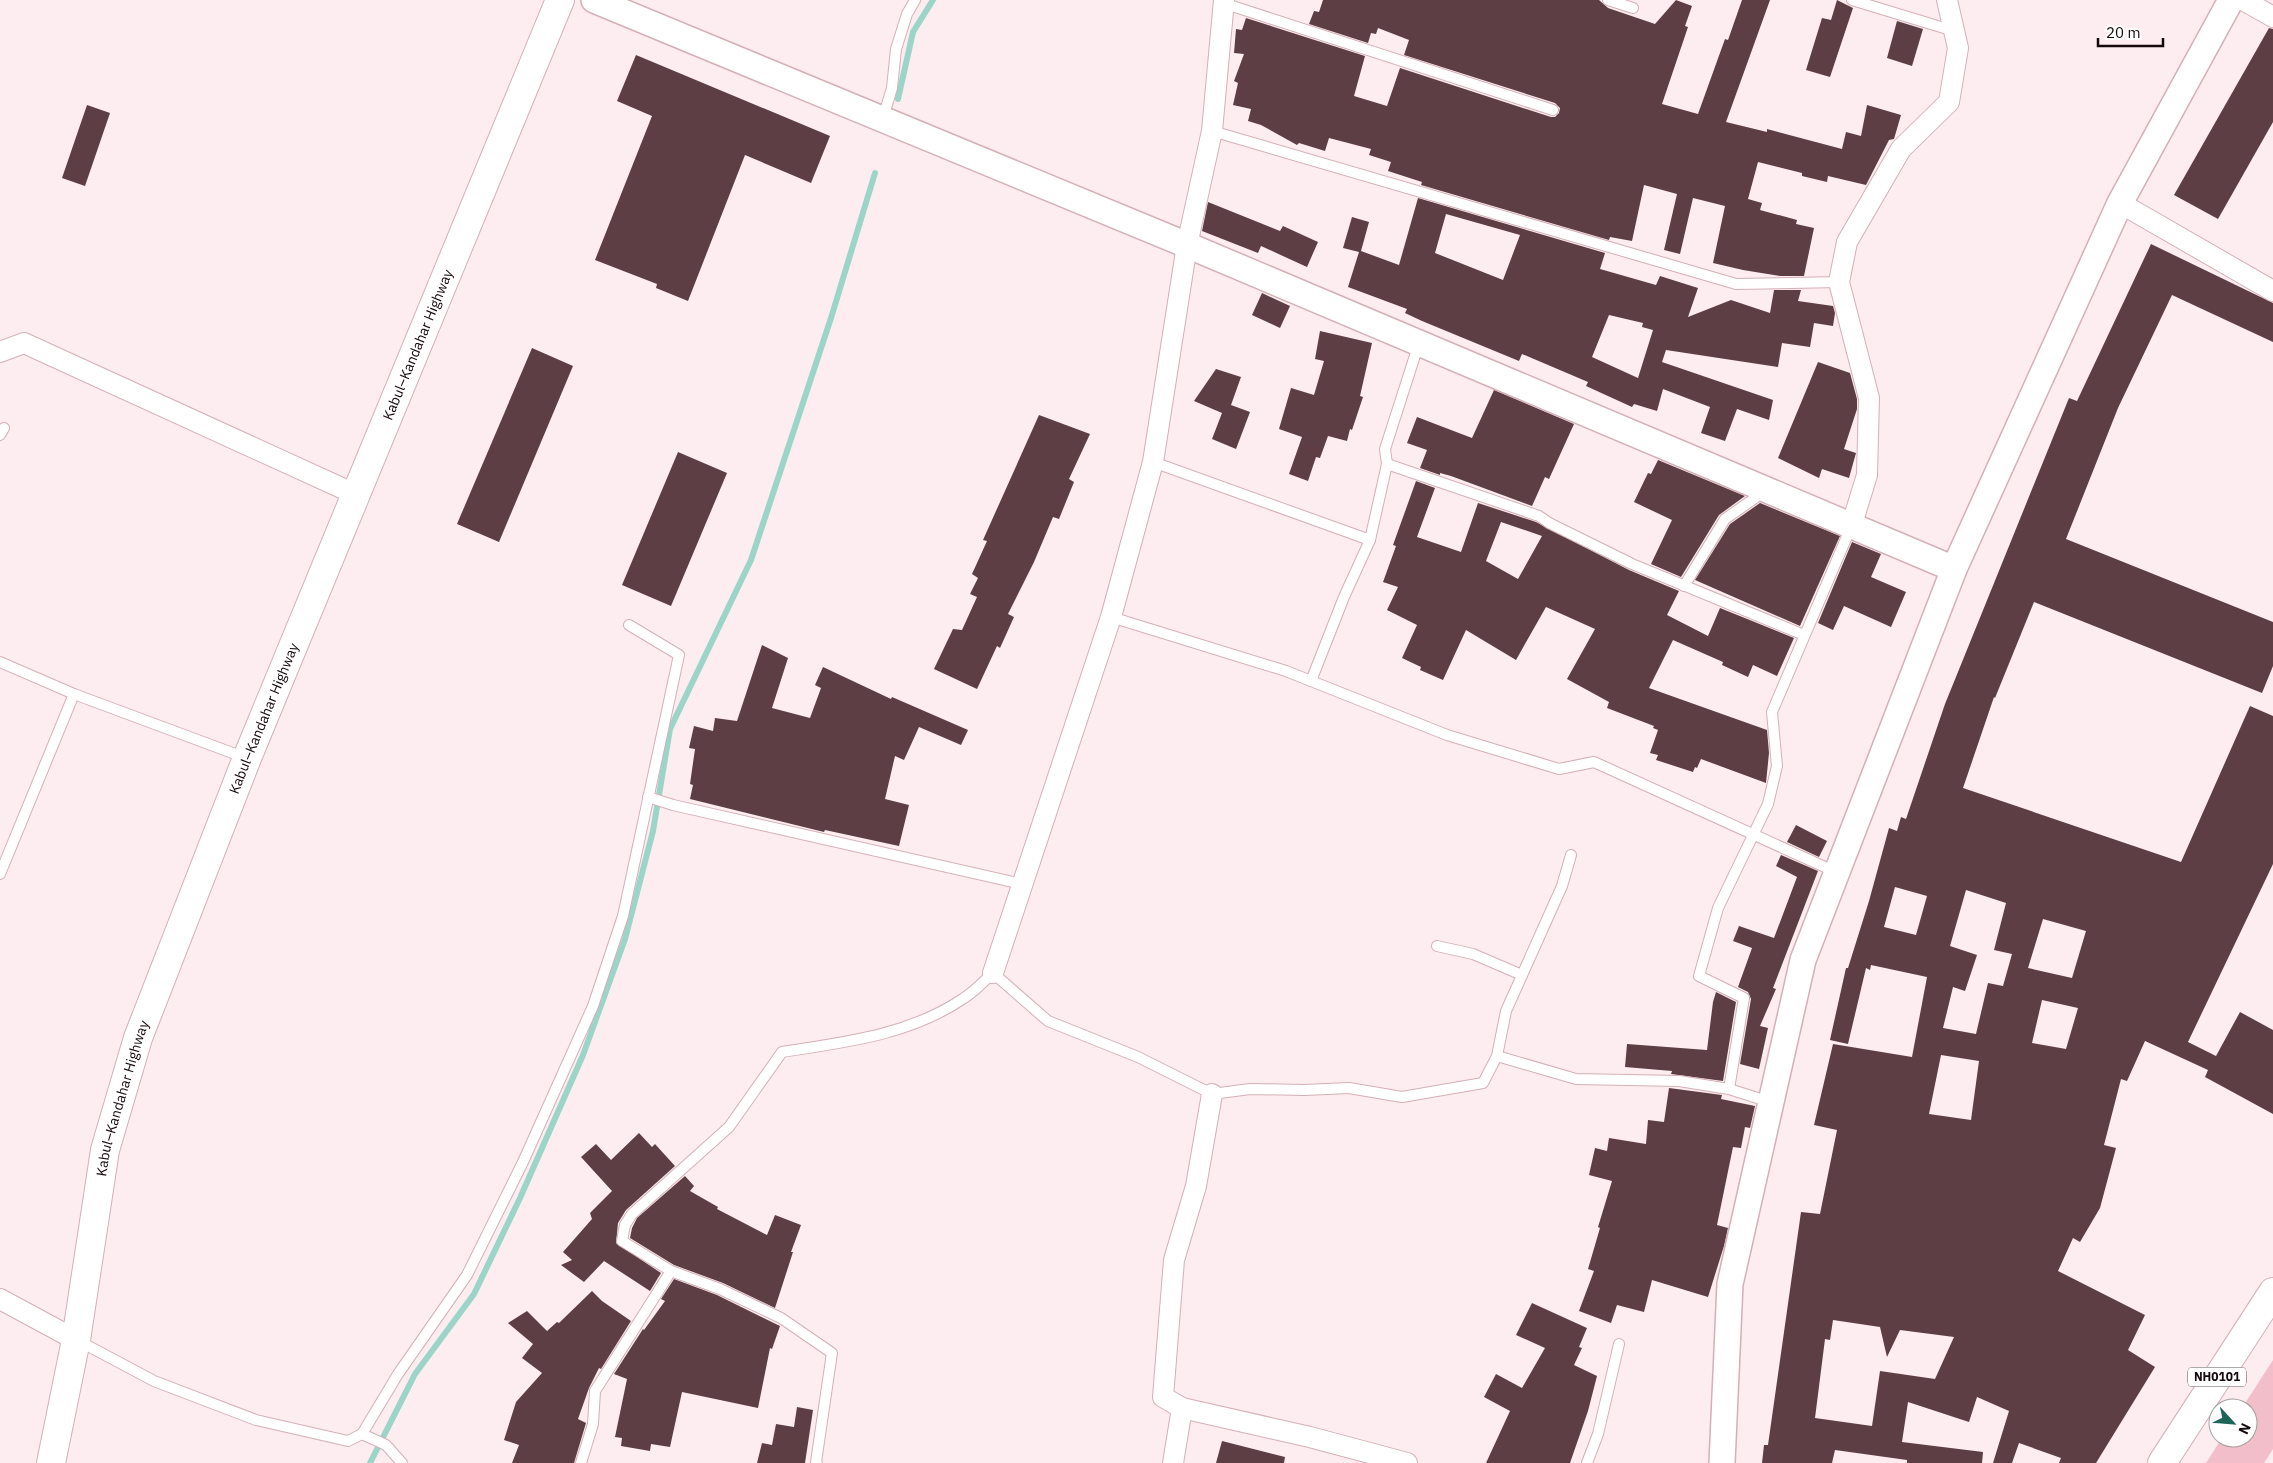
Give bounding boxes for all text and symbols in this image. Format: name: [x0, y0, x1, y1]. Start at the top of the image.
scale bar: [2098, 15, 2163, 47]
text: 20 m: [2106, 23, 2141, 42]
street label: Kabul–Kandahar Highway: [378, 267, 457, 423]
street label: Kabul–Kandahar Highway: [225, 640, 303, 796]
street label: Kabul–Kandahar Highway: [92, 1018, 153, 1178]
road number: NH0101: [2188, 1368, 2246, 1386]
north arrow: [2208, 1398, 2258, 1448]
text: N: [2234, 1420, 2255, 1437]

